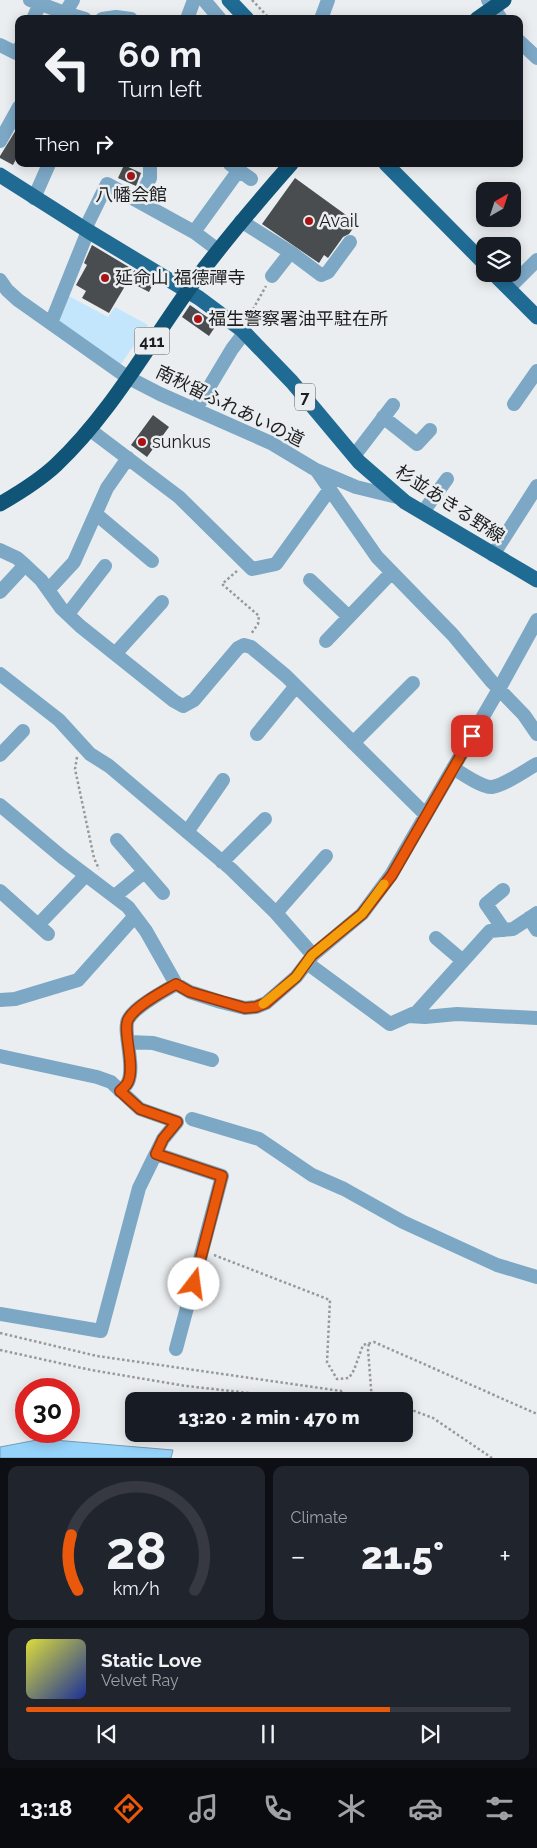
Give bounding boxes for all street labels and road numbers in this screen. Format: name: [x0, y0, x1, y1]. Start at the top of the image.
road number: 411: [134, 328, 170, 354]
street label: 南秋留ふれあいの道: [153, 361, 308, 450]
road number: 7: [295, 384, 315, 411]
street label: 杉並あきる野線: [392, 461, 509, 547]

